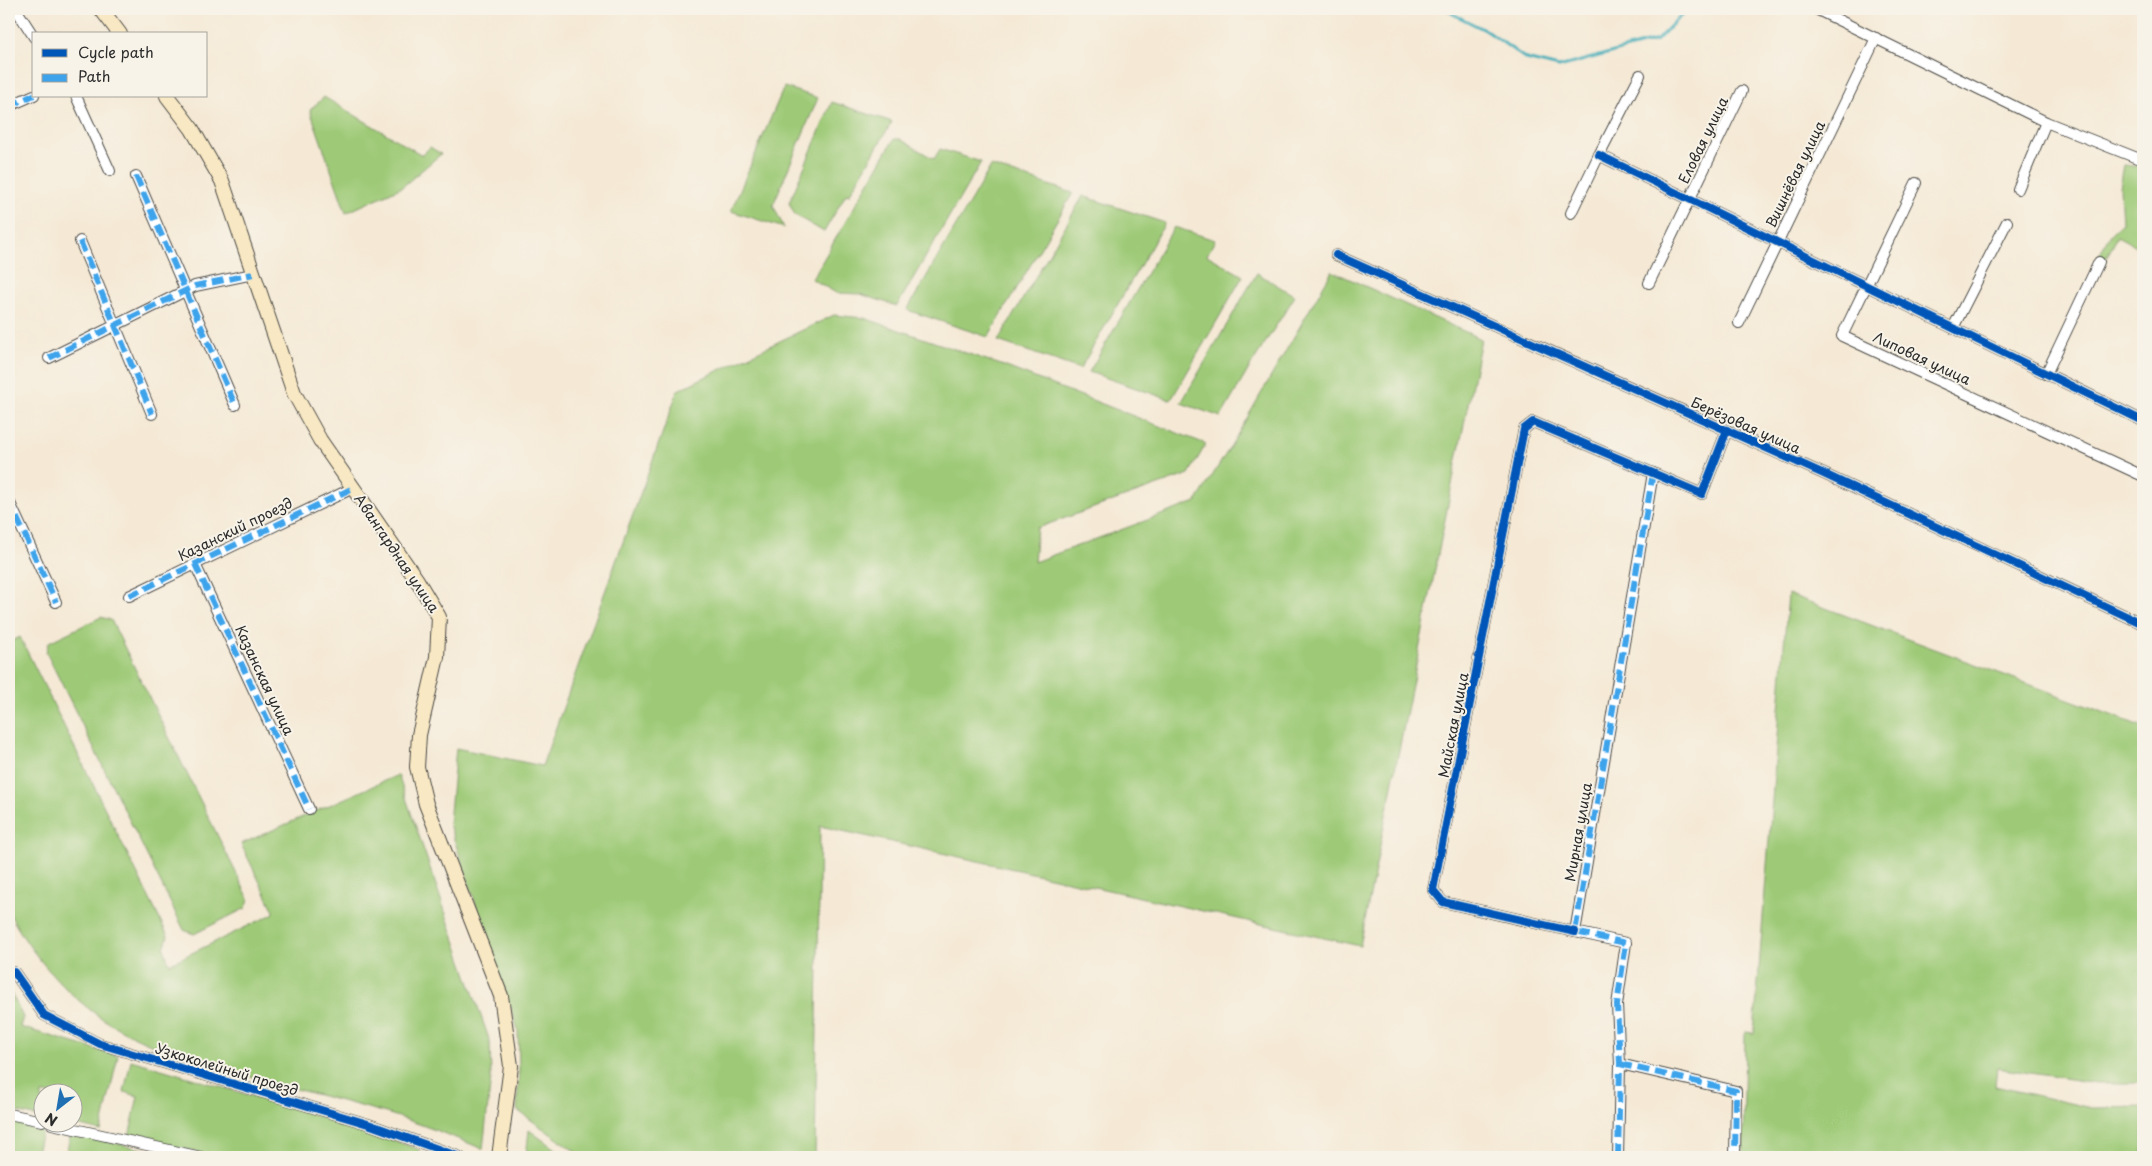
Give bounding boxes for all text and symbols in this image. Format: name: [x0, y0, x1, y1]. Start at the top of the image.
legend: [32, 32, 208, 98]
text: Cycle path: [78, 40, 154, 63]
text: Path: [78, 64, 110, 87]
street label: Еловая улица: [1673, 93, 1733, 187]
street label: Вишнёвая улица: [1760, 117, 1830, 231]
street label: Липовая улица: [1870, 326, 1974, 390]
street label: Берёзовая улица: [1688, 391, 1804, 459]
street label: Авангардная улица: [349, 490, 445, 617]
street label: Казанский проезд: [174, 492, 296, 566]
street label: Казанская улица: [230, 621, 300, 739]
street label: Майская улица: [1433, 670, 1474, 779]
street label: Мирная улица: [1559, 781, 1597, 883]
street label: Узкоколейный проезд: [153, 1037, 301, 1101]
north arrow: [32, 1084, 82, 1134]
text: N: [41, 1108, 61, 1131]

